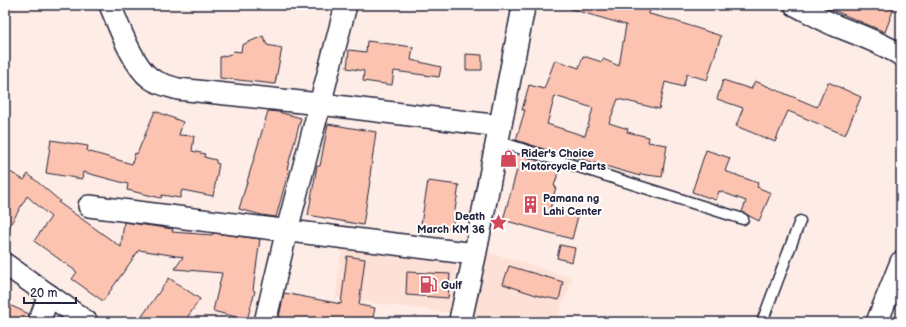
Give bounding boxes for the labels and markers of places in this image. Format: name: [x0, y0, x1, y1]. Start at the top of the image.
place label: Rider's Choice Motorcycle Parts: [521, 147, 607, 173]
shop icon: Rider's Choice Motorcycle Parts: [498, 149, 518, 169]
place label: Pamana ng Lahi Center: [543, 192, 602, 218]
building icon: Pamana ng Lahi Center: [520, 194, 540, 214]
place label: Death March KM 36: [417, 210, 485, 236]
place icon: Death March KM 36: [488, 212, 508, 232]
fuel station icon: Gulf: [418, 275, 438, 295]
place label: Gulf: [441, 279, 463, 292]

